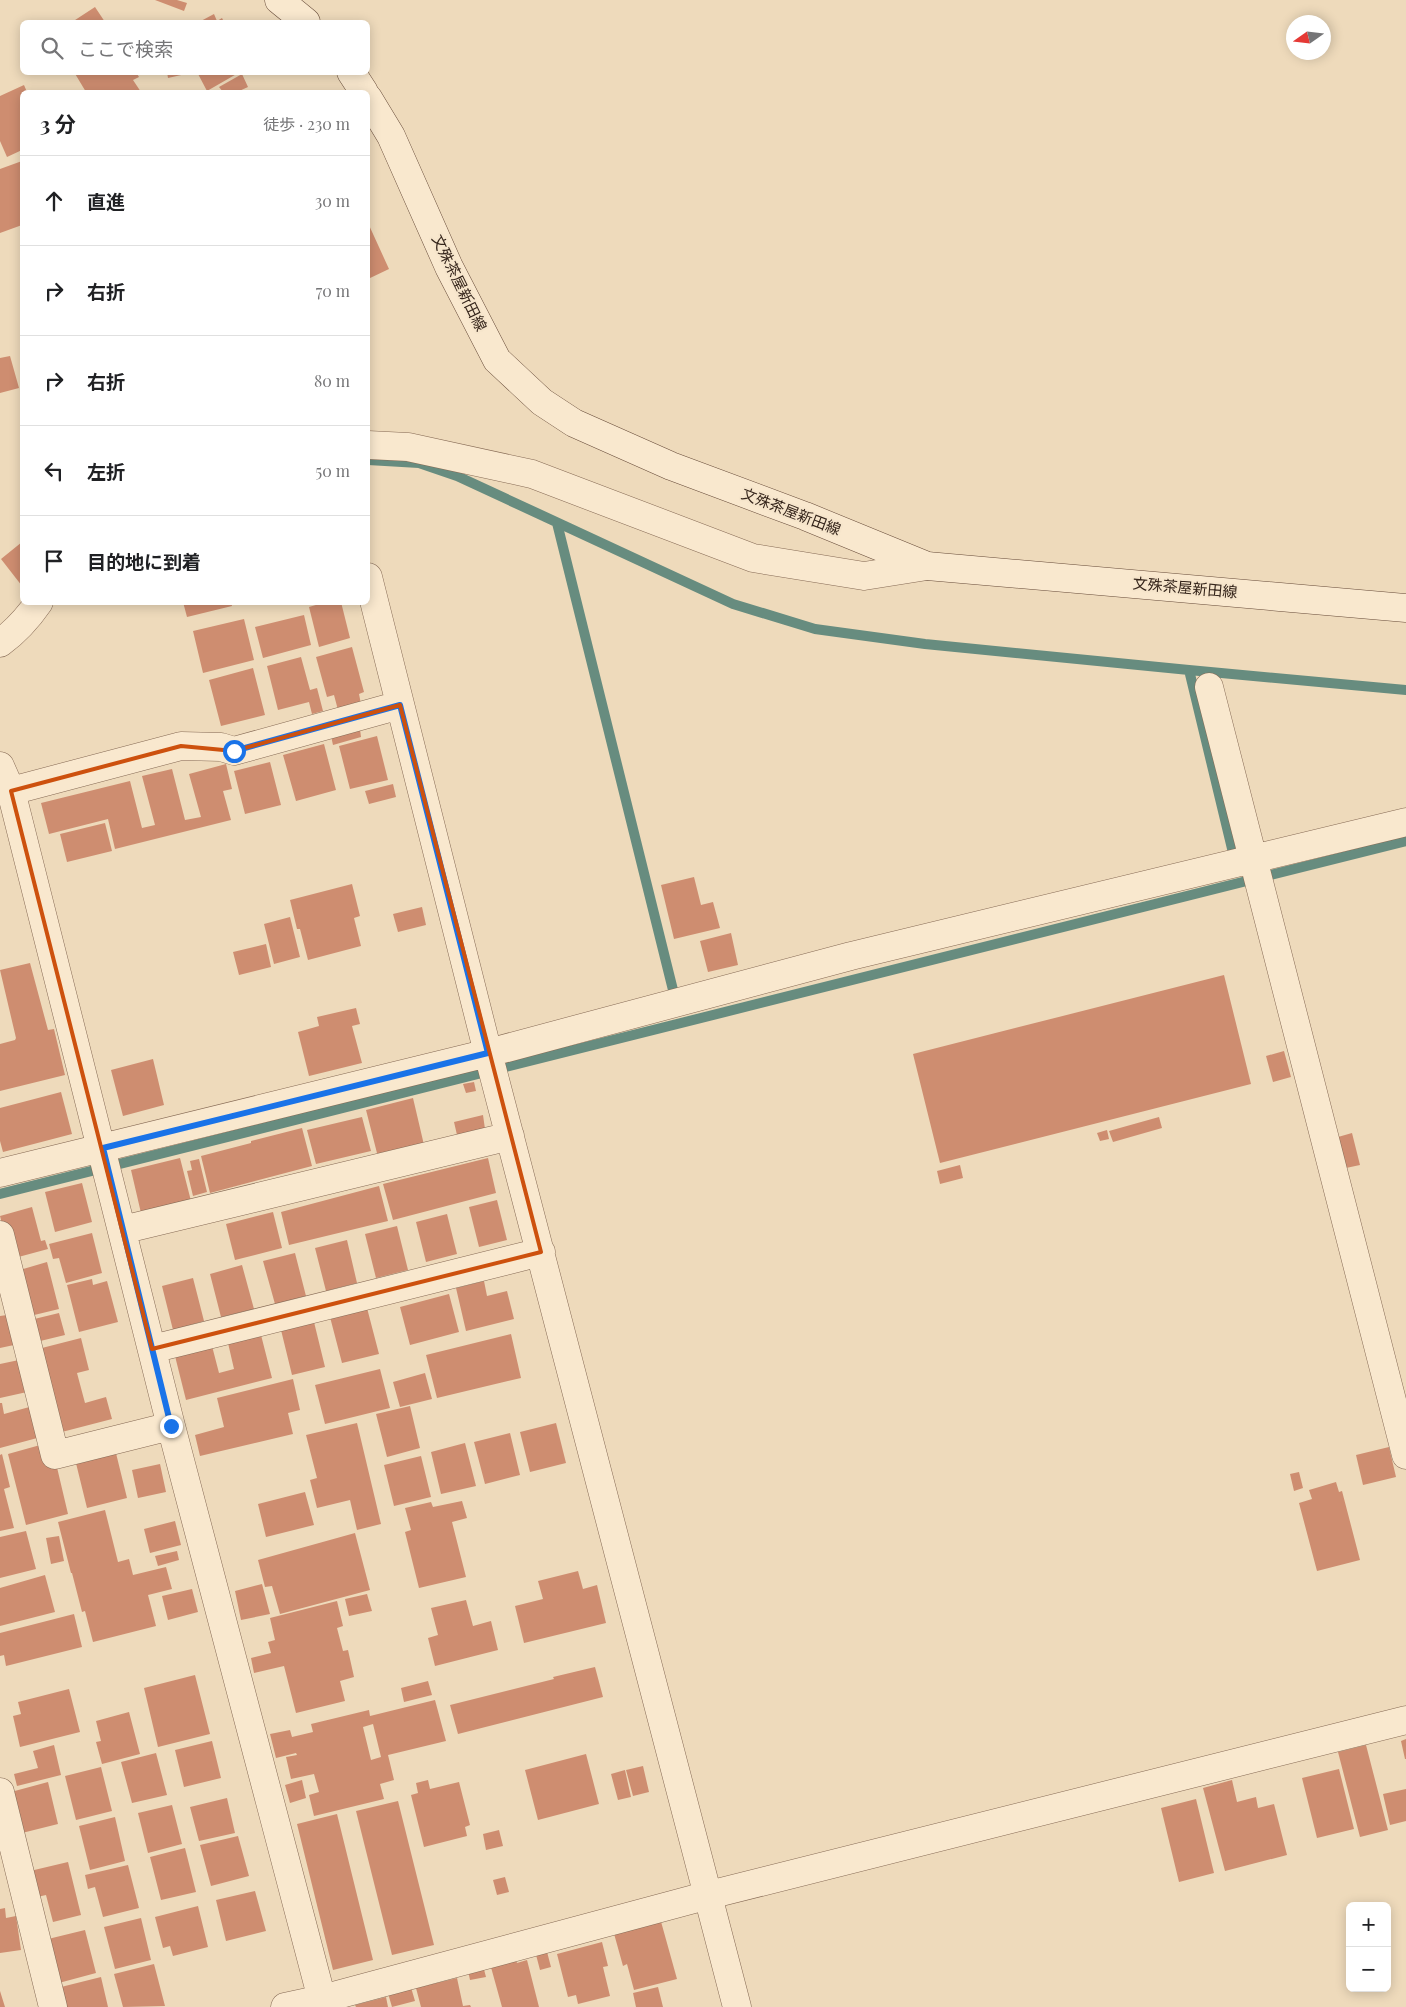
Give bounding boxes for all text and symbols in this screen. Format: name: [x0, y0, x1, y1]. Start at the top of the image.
north arrow: [1286, 15, 1331, 60]
search box: [20, 20, 370, 75]
icon: search: [38, 34, 66, 62]
text: ここで検索: [78, 35, 173, 61]
text: 3 分: [40, 109, 76, 137]
text: 徒歩 · 230 m: [263, 113, 350, 134]
icon: ahead: [40, 187, 68, 215]
text: 直進: [87, 188, 125, 214]
text: 30 m: [315, 190, 350, 211]
street label: 文殊茶屋新田線: [428, 231, 492, 334]
icon: right: [40, 277, 68, 305]
text: 右折: [87, 278, 125, 304]
text: 70 m: [316, 280, 350, 301]
icon: right: [40, 367, 68, 395]
text: 右折: [87, 368, 125, 394]
text: 80 m: [314, 370, 350, 391]
icon: left: [40, 457, 68, 485]
text: 左折: [87, 458, 125, 484]
text: 50 m: [316, 460, 350, 481]
street label: 文殊茶屋新田線: [739, 483, 844, 539]
icon: arrive: [40, 547, 68, 575]
text: 目的地に到着: [87, 548, 201, 574]
street label: 文殊茶屋新田線: [1132, 572, 1238, 602]
route start: [223, 740, 246, 763]
route end: [160, 1415, 183, 1438]
map controls: [1346, 1902, 1391, 1992]
button: +: [1346, 1902, 1391, 1947]
button: −: [1346, 1947, 1391, 1992]

